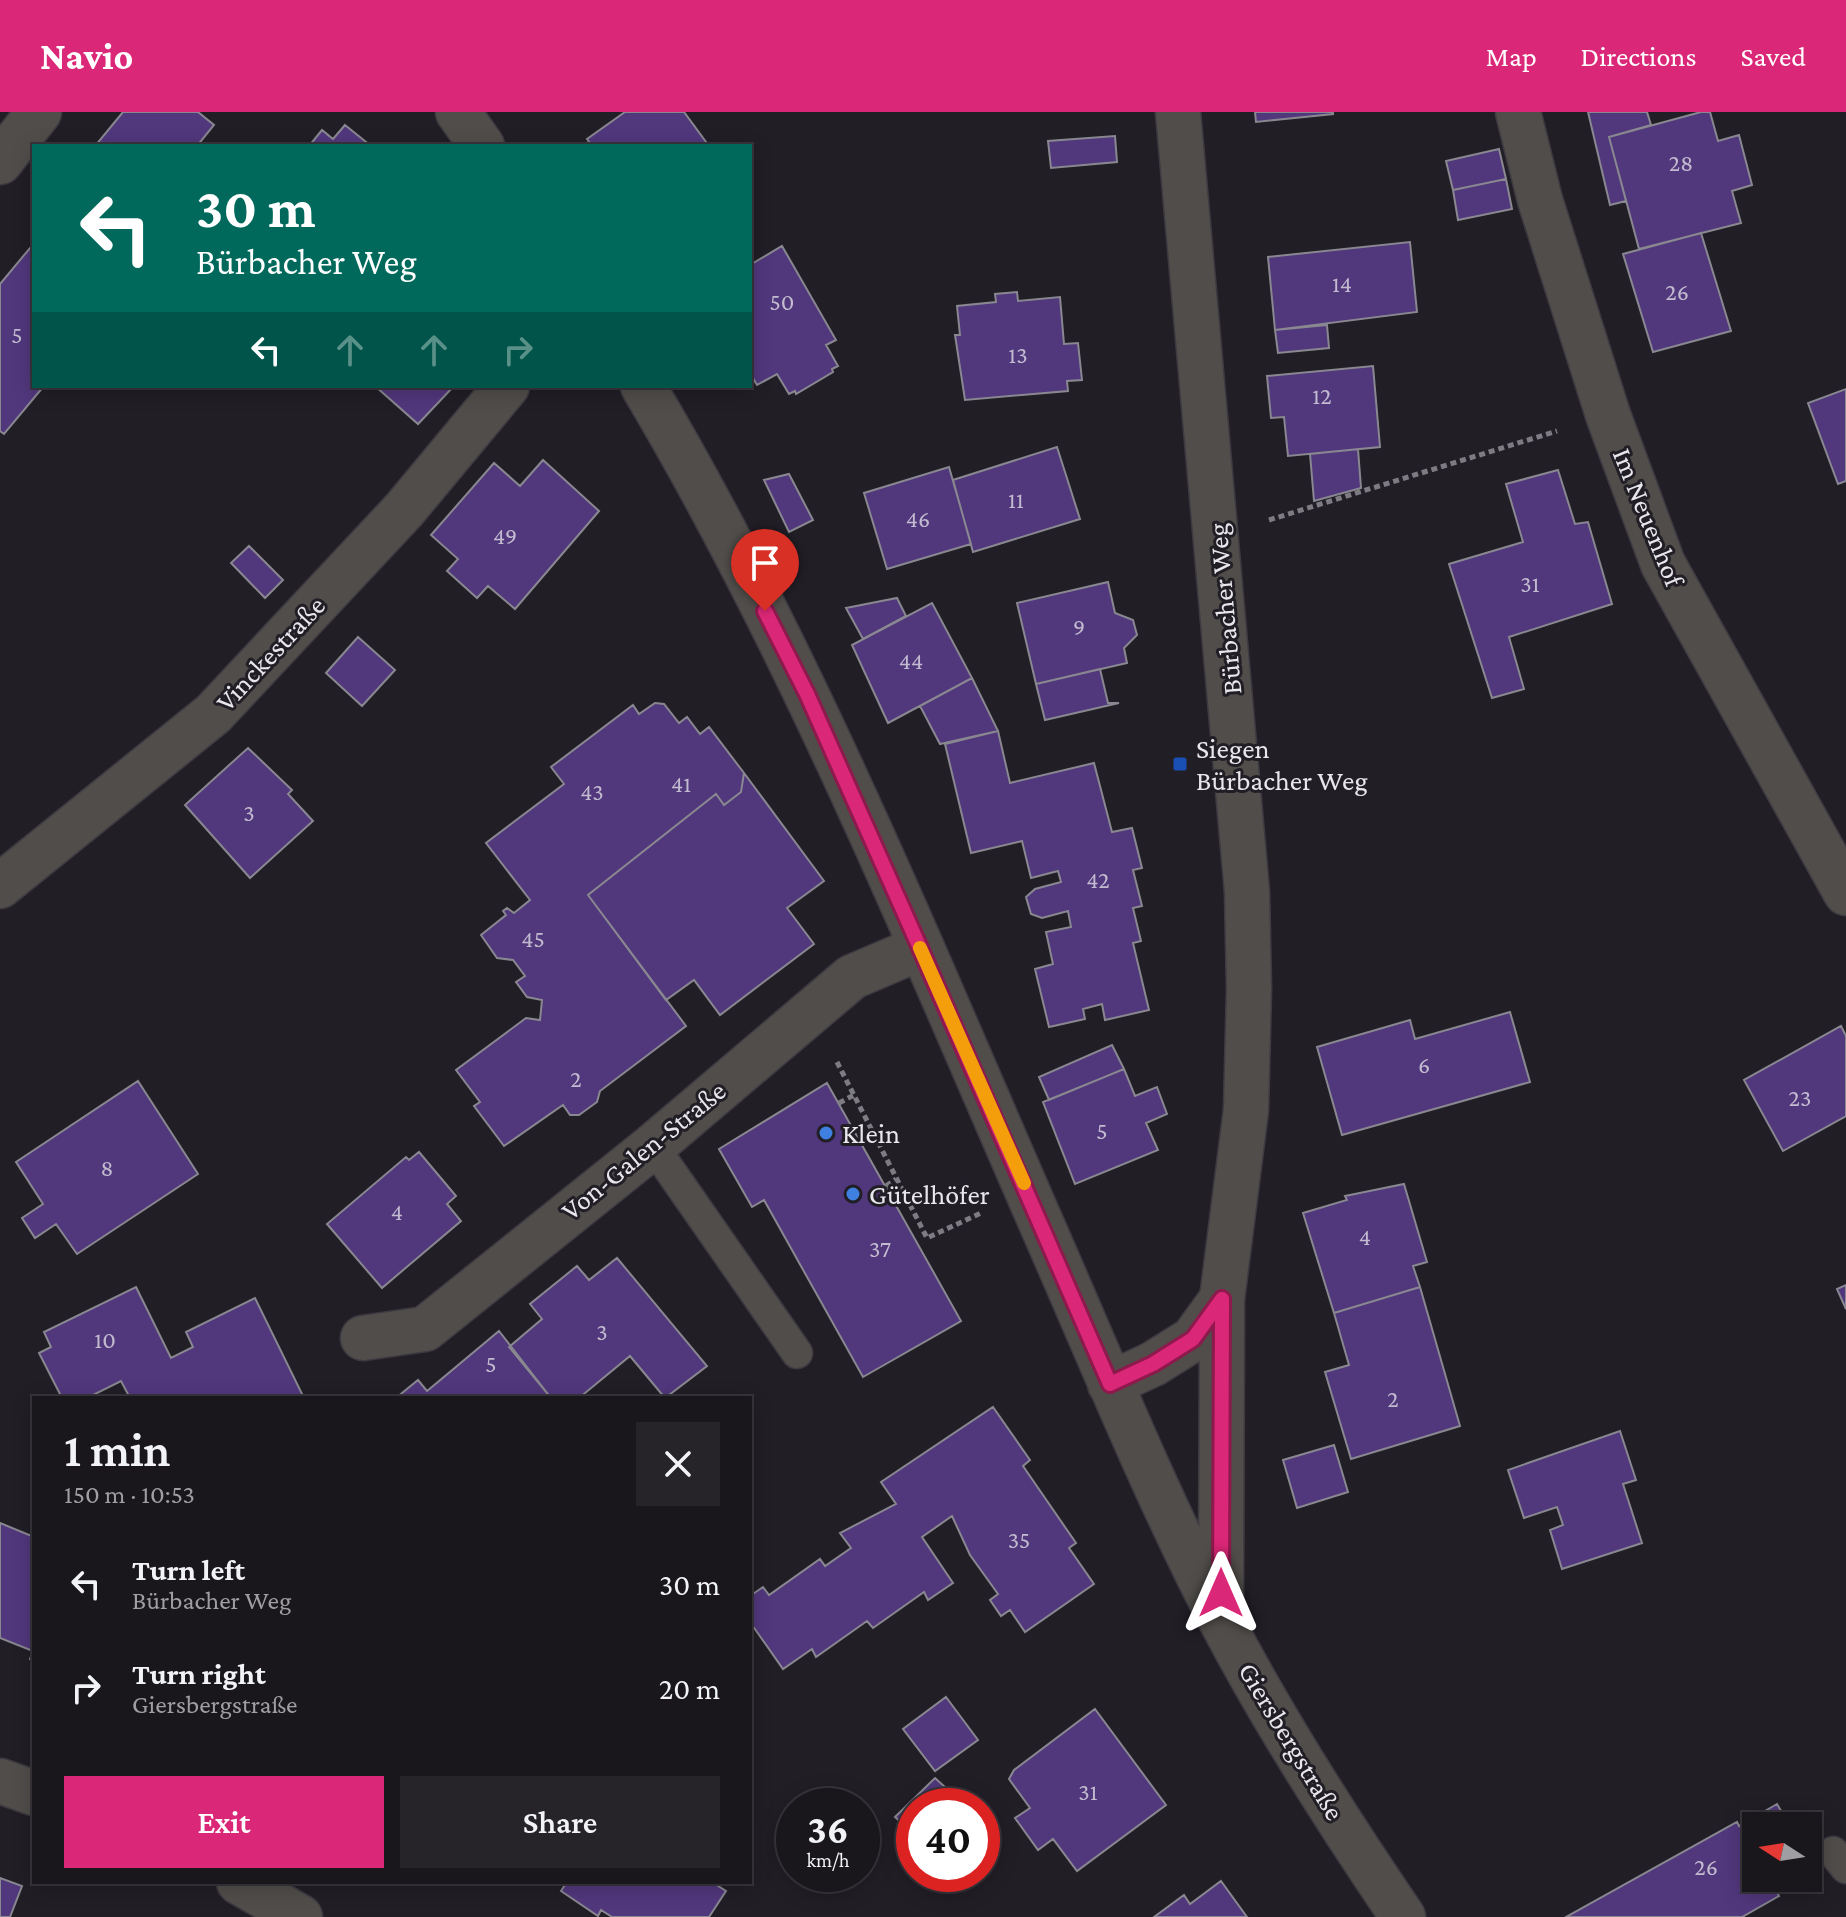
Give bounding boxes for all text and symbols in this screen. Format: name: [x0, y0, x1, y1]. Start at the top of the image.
text: Navio: [40, 35, 133, 77]
text: Map: [1486, 41, 1537, 72]
text: Directions: [1581, 41, 1696, 72]
text: Saved: [1740, 41, 1806, 72]
house number: 28: [1669, 149, 1693, 176]
icon: left: [64, 176, 168, 280]
text: 30 m: [196, 177, 316, 239]
text: Bürbacher Weg: [196, 242, 417, 282]
house number: 14: [1332, 270, 1352, 297]
house number: 26: [1665, 278, 1689, 305]
house number: 50: [770, 288, 794, 315]
house number: 5: [11, 321, 23, 348]
icon: left: [244, 328, 288, 372]
icon: ahead: [328, 328, 372, 372]
icon: ahead: [412, 328, 456, 372]
icon: right: [496, 328, 540, 372]
house number: 13: [1008, 341, 1028, 368]
house number: 12: [1312, 382, 1332, 409]
street label: Im Neuenhof: [1607, 444, 1691, 592]
house number: 11: [1008, 486, 1024, 513]
house number: 46: [906, 505, 930, 532]
house number: 49: [493, 522, 517, 549]
street label: Bürbacher Weg: [1202, 522, 1247, 696]
pin: [731, 529, 799, 611]
icon: arrive: [743, 541, 787, 585]
house number: 31: [1520, 570, 1540, 597]
street label: Vinckestraße: [209, 590, 331, 717]
house number: 9: [1073, 613, 1085, 640]
house number: 44: [899, 647, 923, 674]
place label: Siegen Bürbacher Weg: [1196, 733, 1368, 796]
marker: Siegen Bürbacher Weg: [1171, 755, 1189, 773]
house number: 41: [671, 770, 691, 797]
house number: 43: [580, 778, 604, 805]
house number: 3: [243, 799, 255, 826]
house number: 42: [1086, 866, 1110, 893]
house number: 45: [521, 925, 545, 952]
house number: 6: [1418, 1051, 1430, 1078]
house number: 2: [570, 1065, 582, 1092]
street label: Von-Galen-Straße: [555, 1075, 732, 1226]
house number: 23: [1789, 1084, 1811, 1111]
house number: 5: [1096, 1117, 1108, 1144]
place label: Klein: [842, 1118, 900, 1149]
marker: Klein: [817, 1124, 835, 1142]
house number: 8: [101, 1154, 113, 1181]
place label: Gütelhöfer: [869, 1179, 990, 1210]
marker: Gütelhöfer: [844, 1185, 862, 1203]
house number: 4: [391, 1198, 403, 1225]
house number: 4: [1359, 1223, 1371, 1250]
house number: 37: [869, 1235, 891, 1262]
house number: 3: [596, 1318, 608, 1345]
house number: 10: [94, 1326, 116, 1353]
house number: 5: [485, 1350, 497, 1377]
house number: 2: [1387, 1385, 1399, 1412]
button: close: [636, 1422, 720, 1506]
text: 1 min: [64, 1423, 171, 1476]
text: 150 m · 10:53: [64, 1480, 195, 1509]
house number: 35: [1008, 1526, 1030, 1553]
position arrow: [1179, 1551, 1263, 1635]
text: Turn left: [132, 1553, 245, 1586]
icon: left: [64, 1562, 108, 1606]
text: 30 m: [659, 1568, 720, 1601]
text: Bürbacher Weg: [132, 1586, 291, 1615]
text: Turn right: [132, 1657, 266, 1690]
street label: Giersbergstraße: [1232, 1657, 1351, 1826]
icon: right: [64, 1666, 108, 1710]
text: 20 m: [659, 1672, 720, 1705]
text: Giersbergstraße: [132, 1690, 297, 1719]
button: Exit: [64, 1776, 384, 1868]
button: Share: [400, 1776, 720, 1868]
house number: 31: [1078, 1778, 1098, 1805]
speed limit sign: 40: [896, 1788, 1000, 1892]
text: 36: [807, 1807, 849, 1852]
north arrow: [1742, 1812, 1822, 1892]
map controls: [1742, 1812, 1822, 1892]
text: km/h: [806, 1849, 850, 1871]
house number: 26: [1694, 1853, 1718, 1880]

